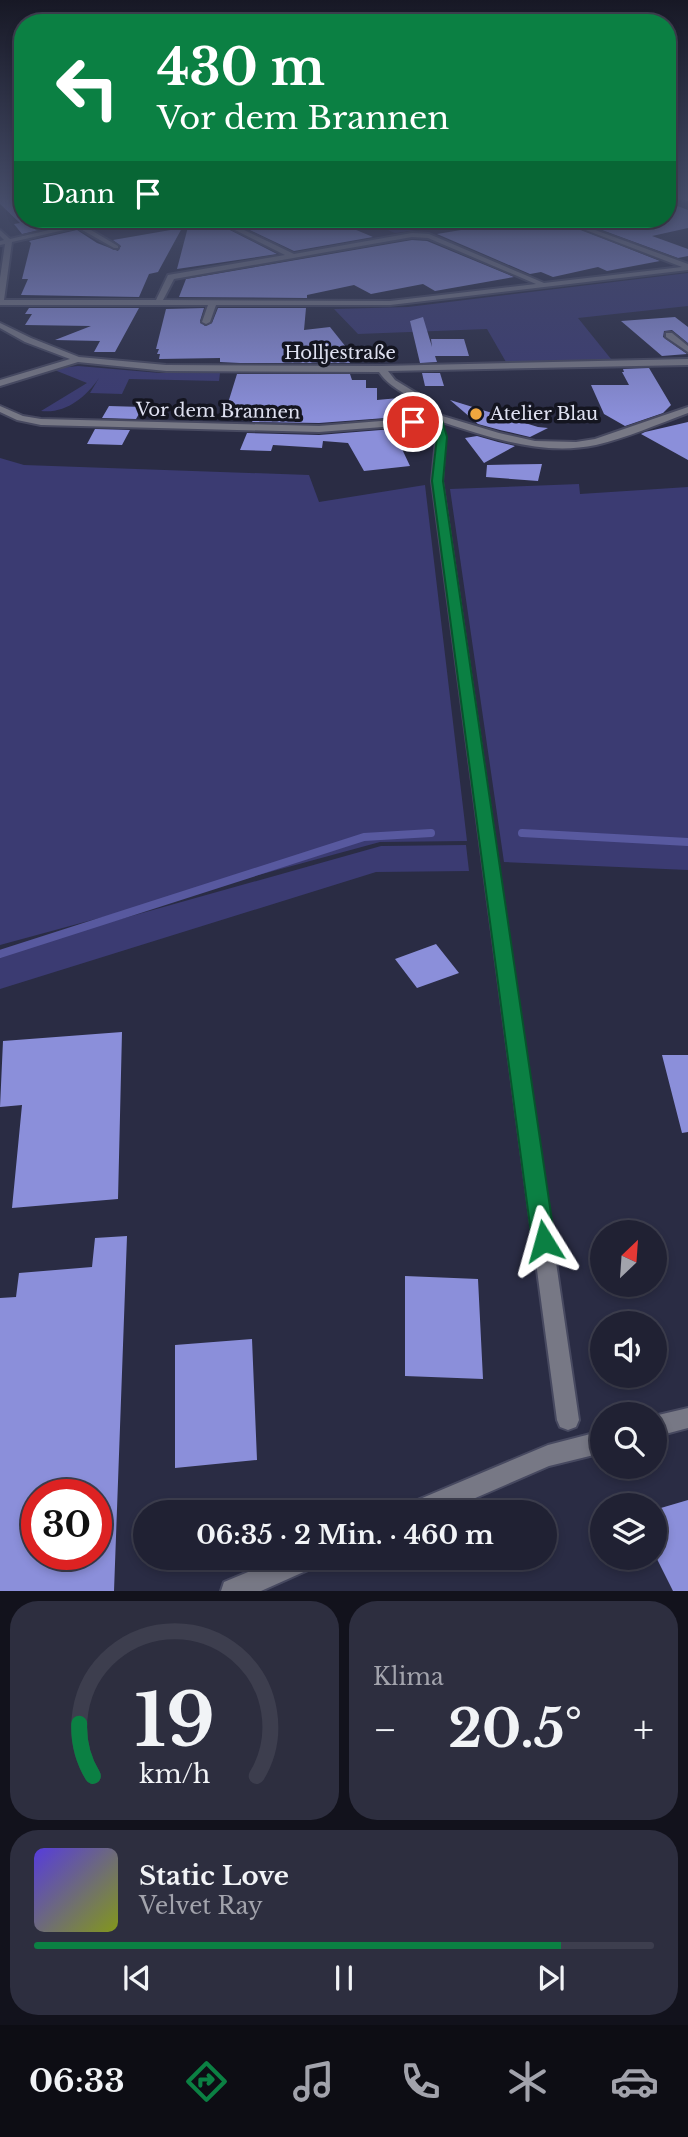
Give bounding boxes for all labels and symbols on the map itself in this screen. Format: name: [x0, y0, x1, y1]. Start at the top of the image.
street label: Holljestraße: [284, 342, 396, 364]
pin: [383, 392, 443, 452]
street label: Vor dem Brannen: [135, 399, 300, 423]
place label: Atelier Blau: [489, 403, 598, 425]
marker: Atelier Blau: [468, 406, 484, 422]
position arrow: [507, 1204, 581, 1278]
north arrow: [590, 1220, 667, 1297]
speed limit sign: 30: [21, 1479, 112, 1570]

